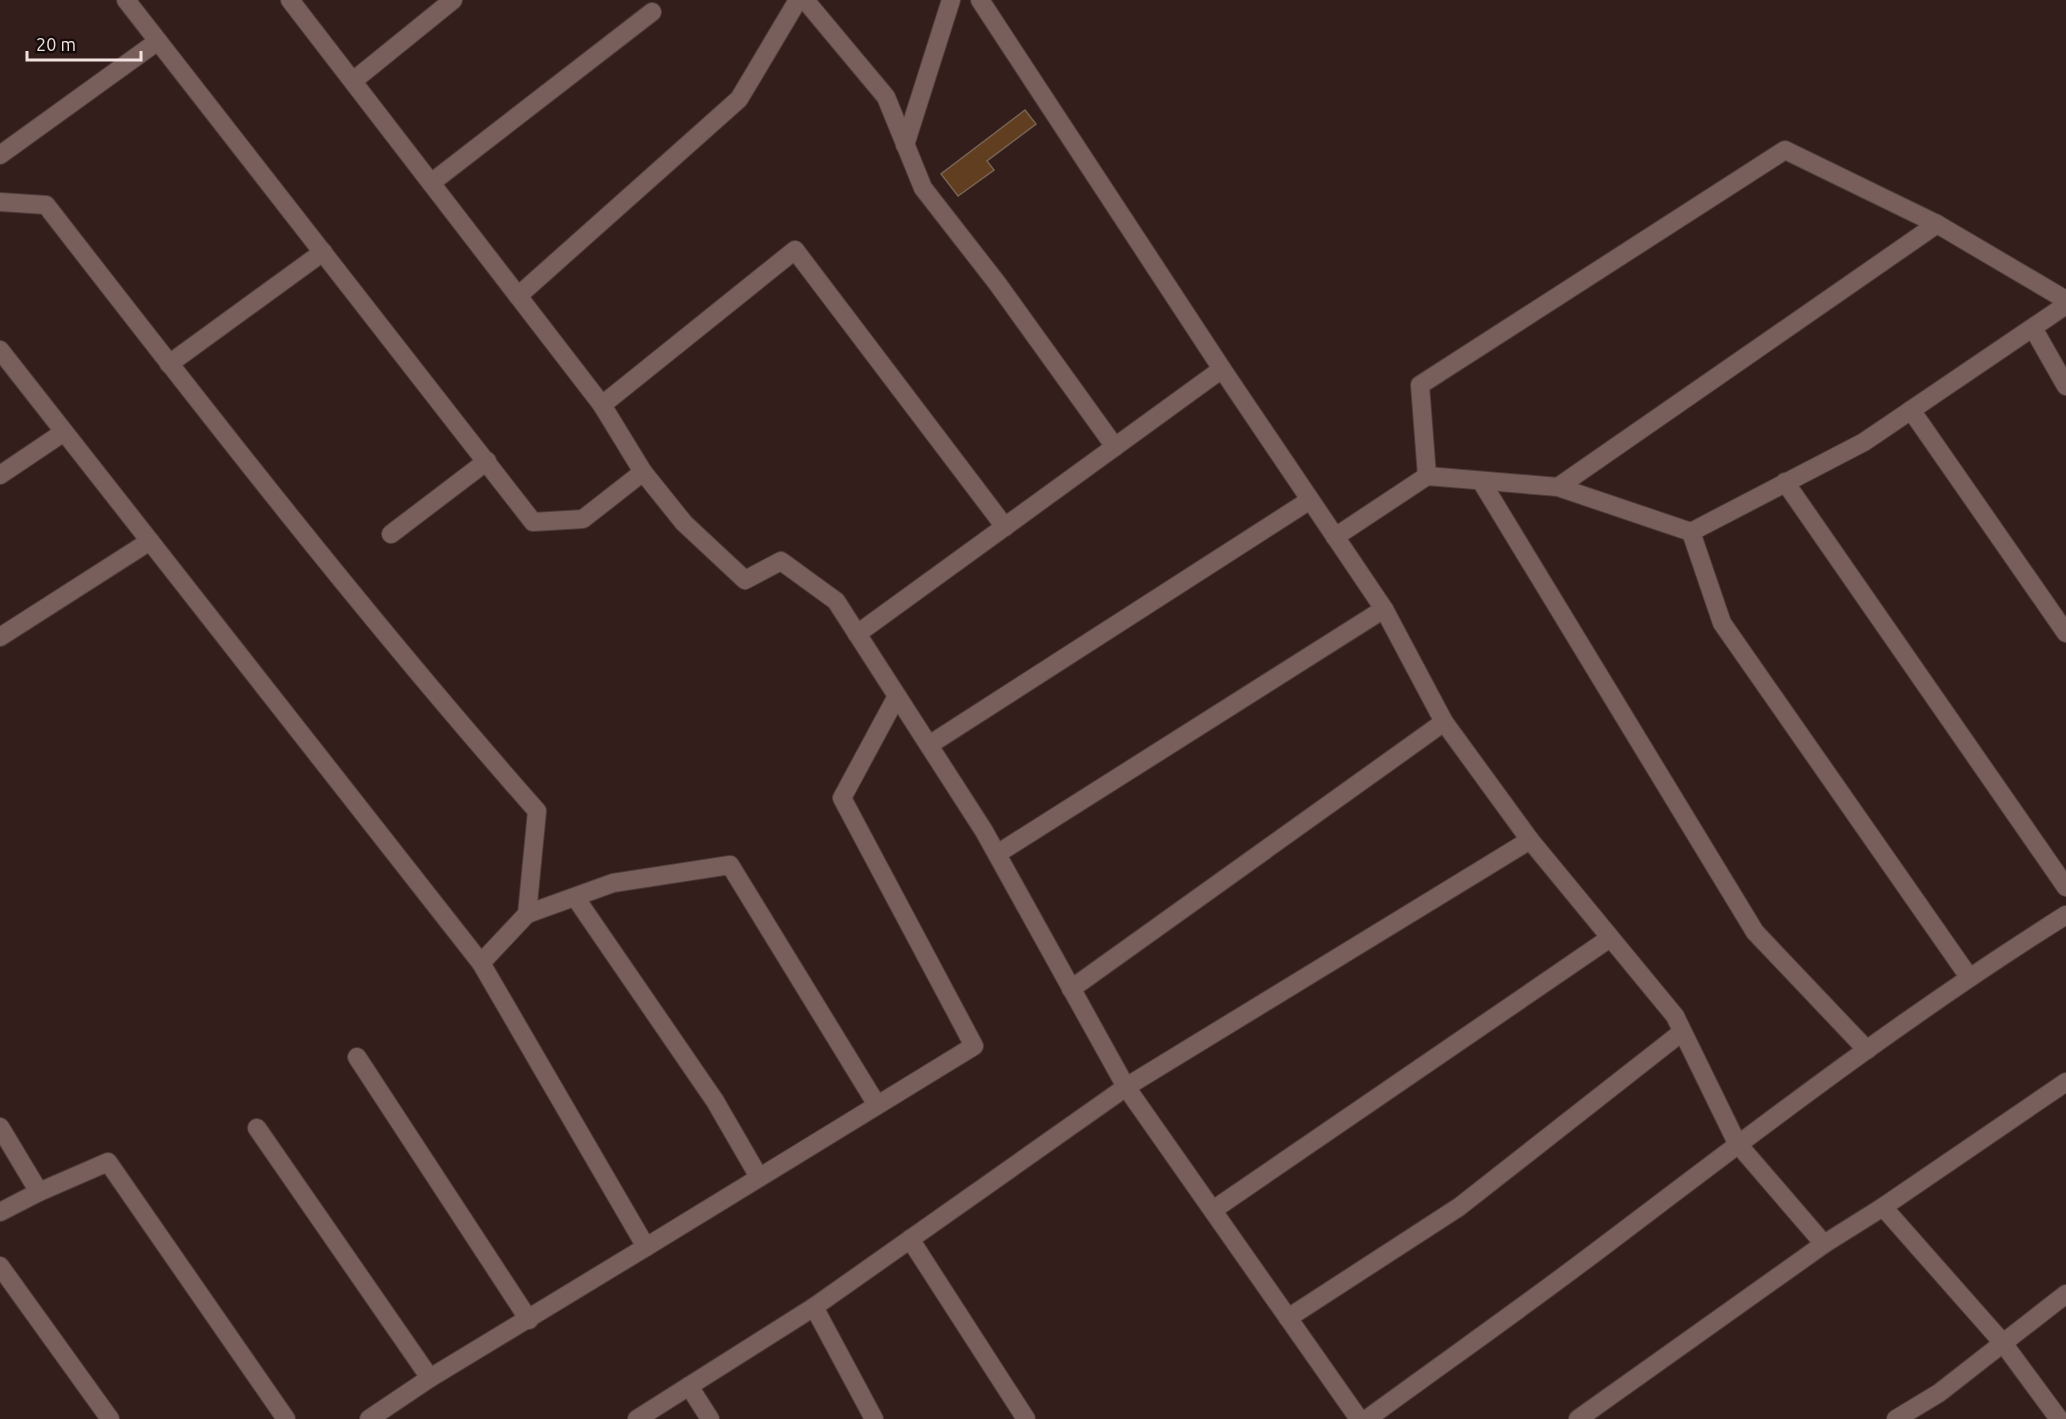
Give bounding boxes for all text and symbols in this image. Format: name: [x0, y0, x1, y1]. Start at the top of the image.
scale bar: [27, 24, 141, 62]
text: 20 m: [36, 34, 76, 54]

